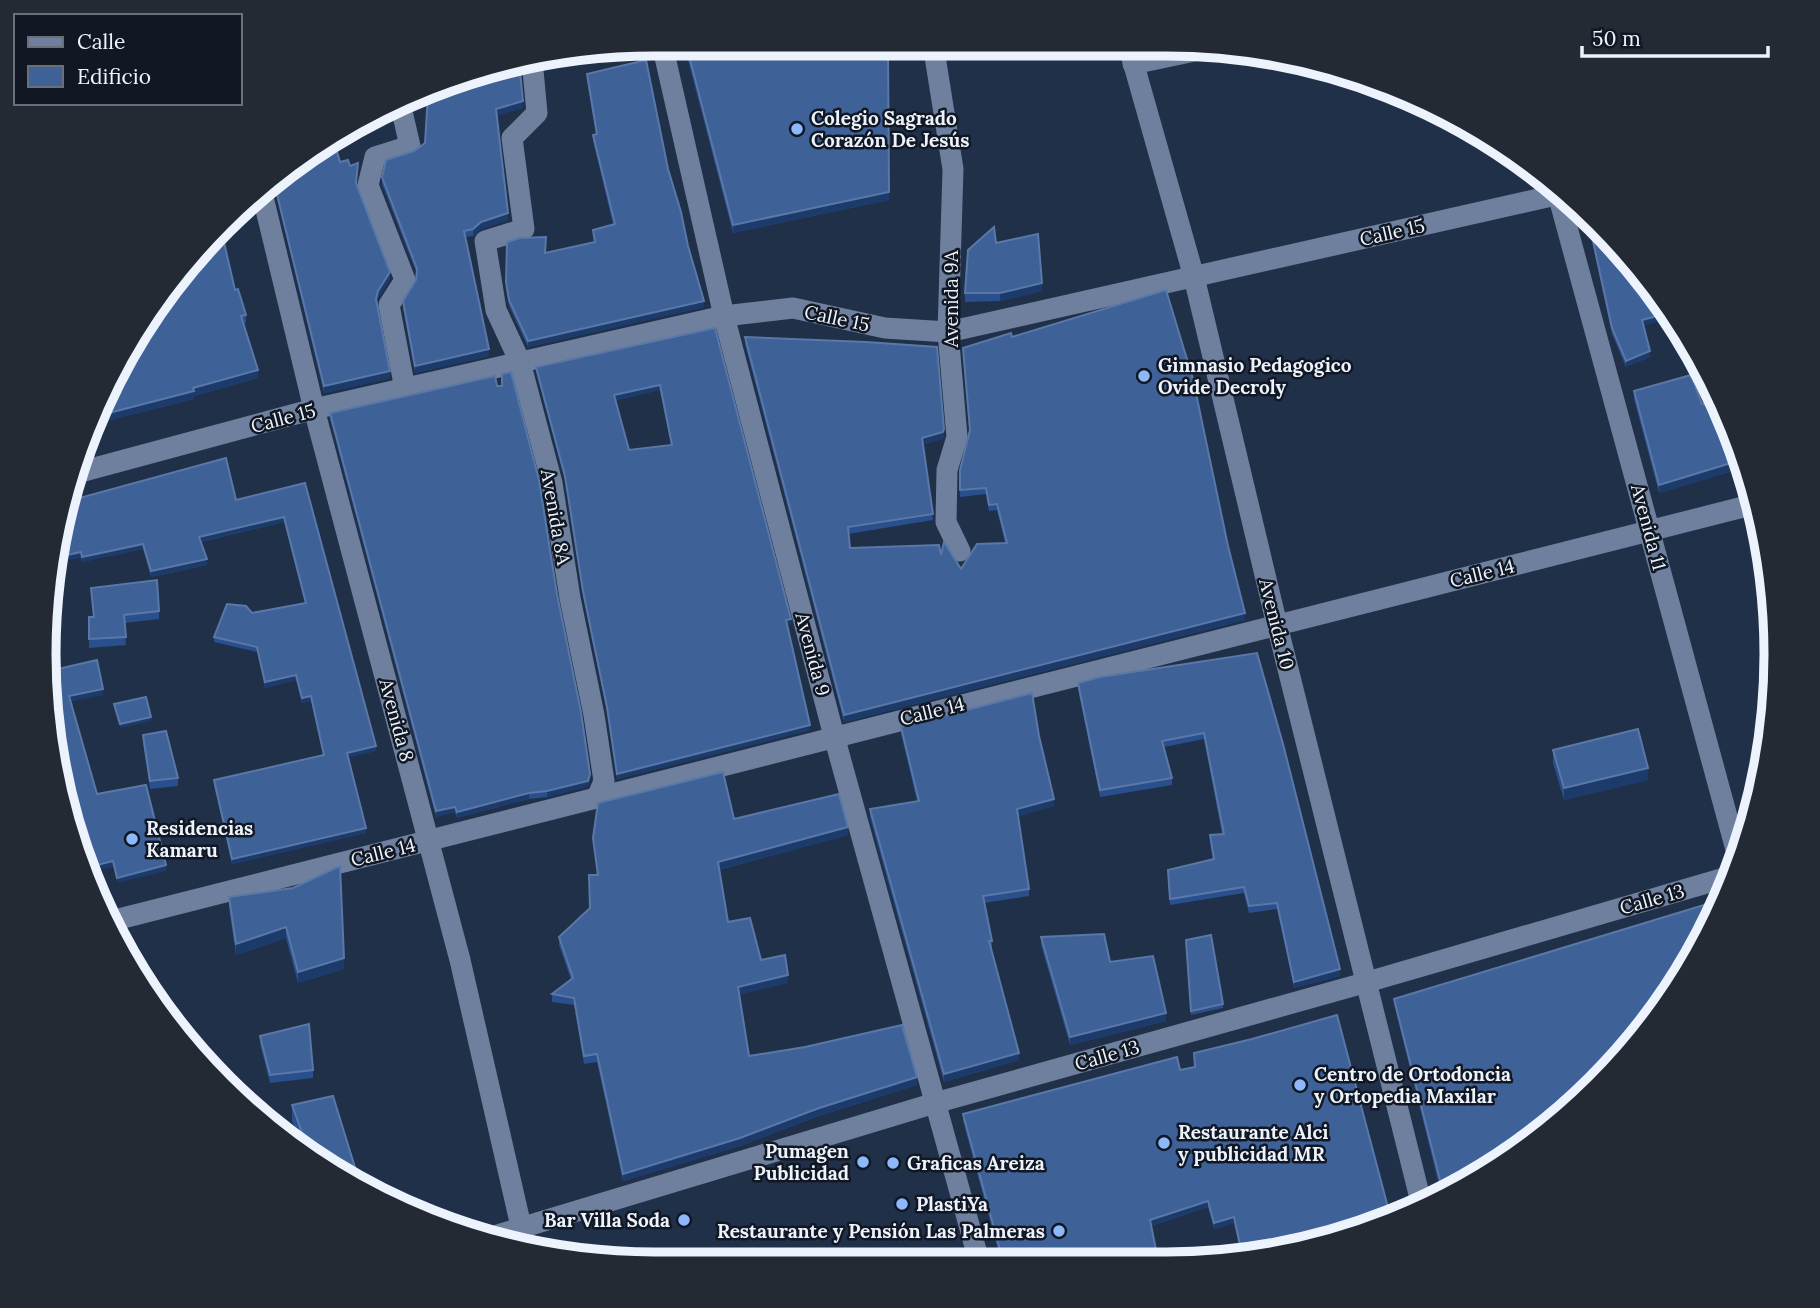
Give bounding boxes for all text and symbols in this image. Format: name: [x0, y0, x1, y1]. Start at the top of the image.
legend: [14, 14, 242, 105]
scale bar: [1582, 14, 1768, 58]
text: 50 m: [1592, 25, 1641, 52]
text: Calle: [77, 28, 125, 55]
text: Edificio: [77, 63, 151, 90]
place label: Colegio Sagrado Corazón De Jesús: [811, 106, 970, 152]
marker: Colegio Sagrado Corazón De Jesús: [789, 121, 805, 137]
street label: Calle 15: [1357, 213, 1427, 251]
street label: Avenida 9A: [939, 249, 963, 349]
street label: Calle 15: [802, 299, 872, 337]
place label: Gimnasio Pedagogico Ovide Decroly: [1158, 353, 1352, 399]
marker: Gimnasio Pedagogico Ovide Decroly: [1136, 368, 1152, 384]
street label: Calle 15: [248, 398, 318, 438]
street label: Avenida 8A: [536, 466, 576, 568]
street label: Avenida 11: [1626, 480, 1672, 573]
street label: Calle 14: [1447, 553, 1517, 593]
street label: Avenida 10: [1254, 575, 1300, 672]
street label: Avenida 9: [790, 609, 836, 698]
street label: Avenida 8: [374, 675, 420, 764]
street label: Calle 14: [897, 691, 967, 731]
place label: Residencias Kamaru: [146, 816, 253, 862]
marker: Residencias Kamaru: [124, 831, 140, 847]
street label: Calle 14: [348, 832, 418, 872]
street label: Calle 13: [1617, 878, 1687, 920]
street label: Calle 13: [1072, 1034, 1142, 1076]
place label: Centro de Ortodoncia y Ortopedia Maxilar: [1314, 1062, 1511, 1108]
marker: Centro de Ortodoncia y Ortopedia Maxilar: [1292, 1077, 1308, 1093]
place label: Restaurante Alci y publicidad MR: [1178, 1120, 1328, 1166]
marker: Restaurante Alci y publicidad MR: [1156, 1135, 1172, 1151]
place label: Pumagen Publicidad: [754, 1139, 849, 1185]
place label: Graficas Areiza: [907, 1151, 1045, 1175]
marker: Pumagen Publicidad: [855, 1154, 871, 1170]
marker: Graficas Areiza: [885, 1155, 901, 1171]
place label: PlastiYa: [916, 1192, 988, 1216]
marker: PlastiYa: [894, 1196, 910, 1212]
place label: Bar Villa Soda: [544, 1208, 670, 1232]
marker: Bar Villa Soda: [676, 1212, 692, 1228]
place label: Restaurante y Pensión Las Palmeras: [717, 1219, 1045, 1243]
marker: Restaurante y Pensión Las Palmeras: [1051, 1223, 1067, 1239]

